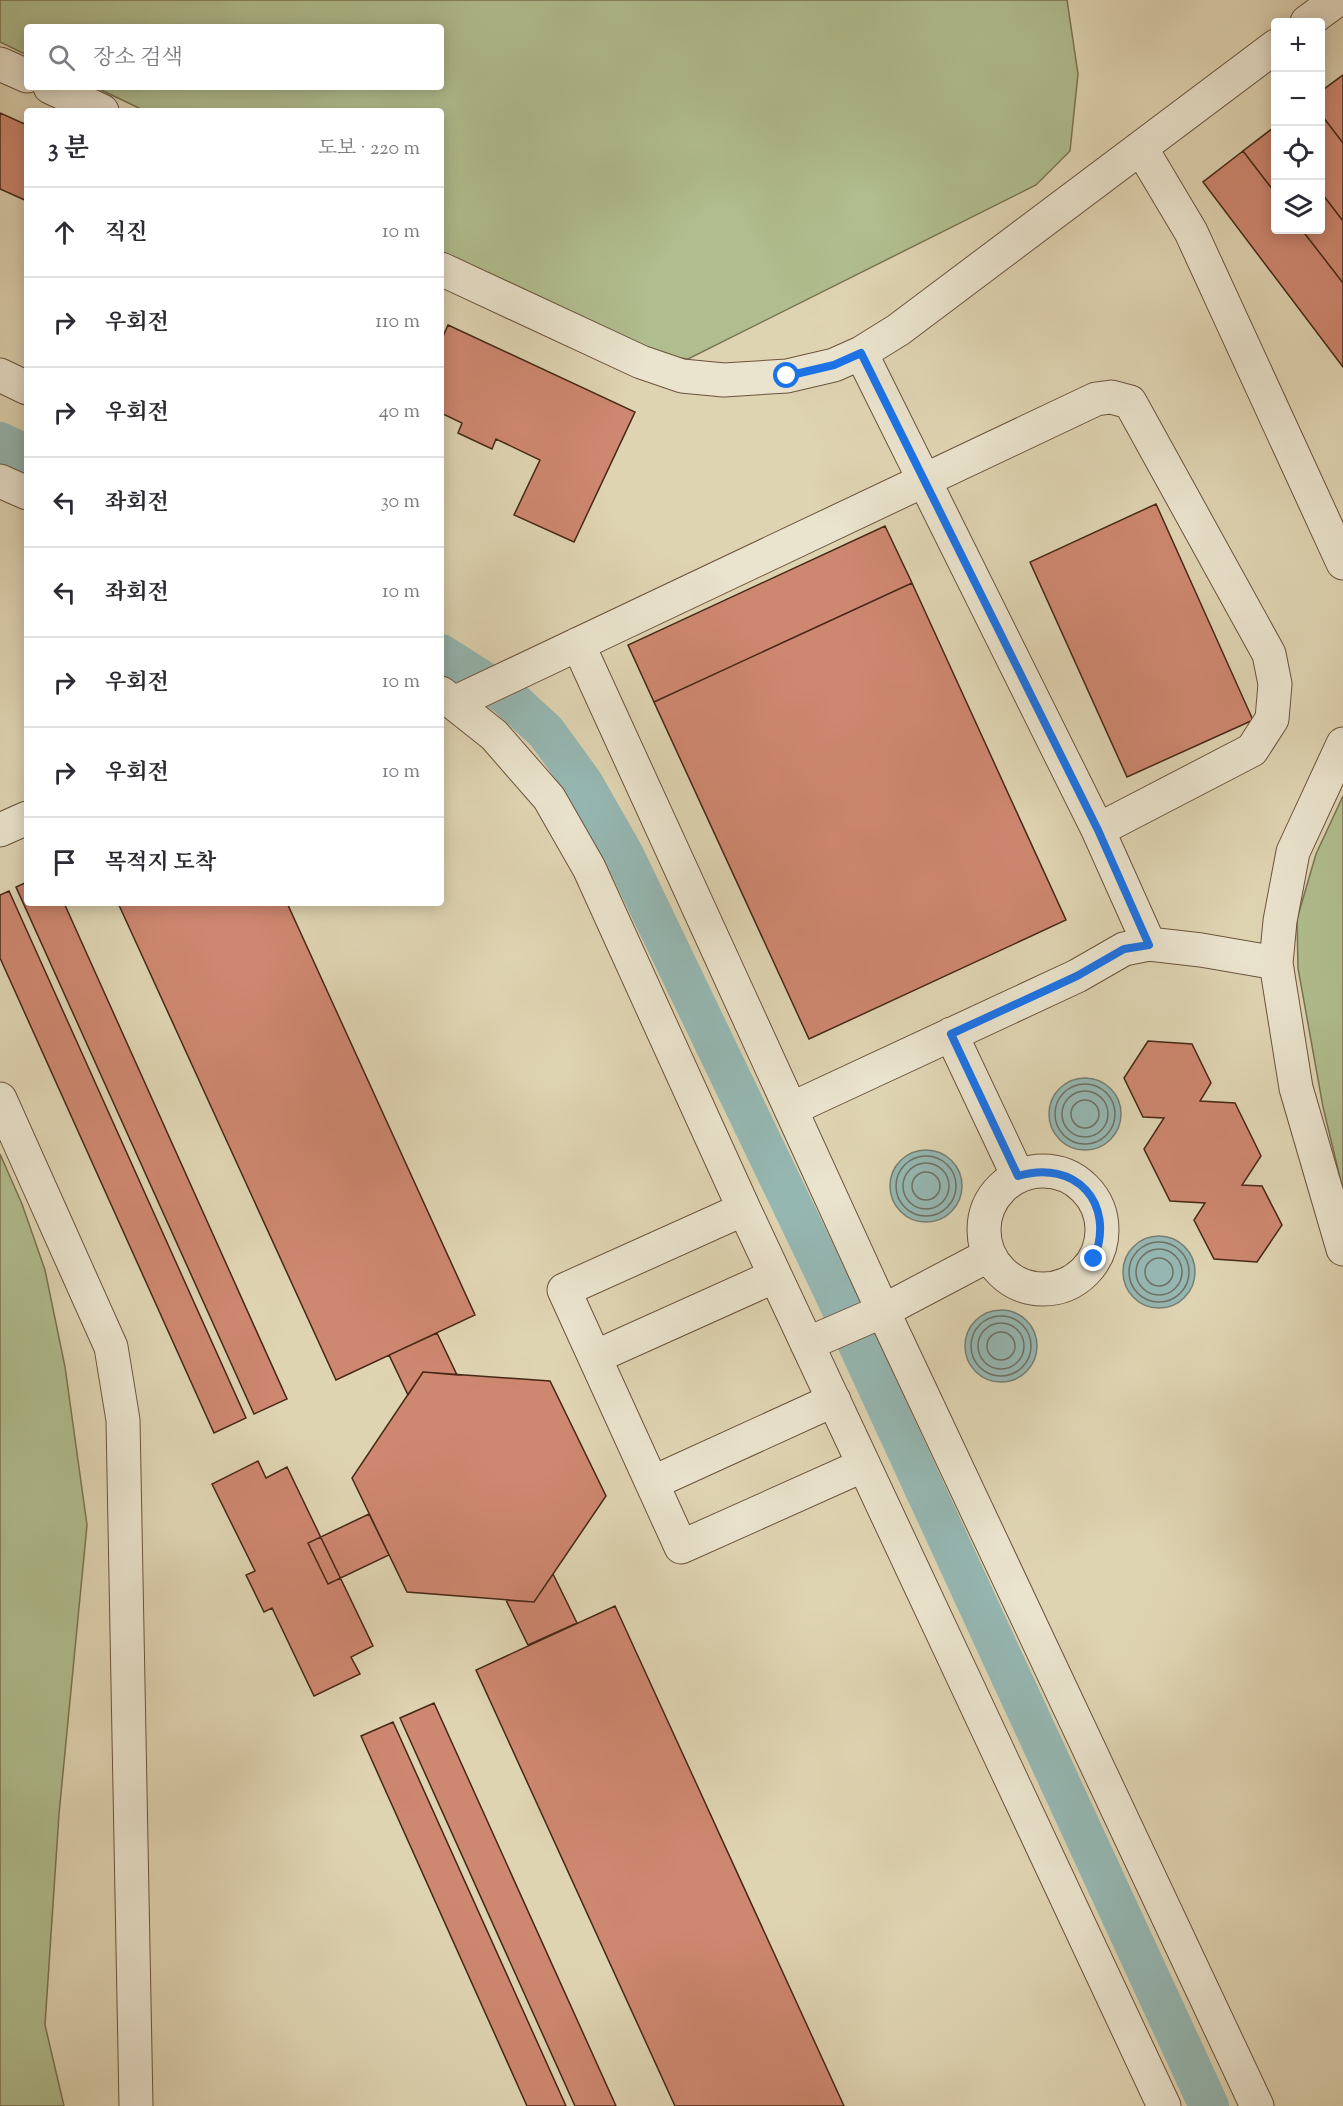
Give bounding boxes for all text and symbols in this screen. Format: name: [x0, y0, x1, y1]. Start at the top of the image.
map controls: [1271, 18, 1325, 234]
button: +: [1271, 18, 1325, 72]
search box: [24, 24, 444, 90]
icon: search: [45, 41, 78, 74]
text: 장소 검색: [93, 43, 183, 75]
button: −: [1271, 72, 1325, 126]
button: locate: [1271, 126, 1325, 180]
text: 3 분: [48, 131, 89, 168]
text: 도보 · 220 m: [318, 135, 420, 164]
button: layers: [1271, 180, 1325, 234]
icon: ahead: [48, 216, 81, 249]
text: 직진: [105, 218, 148, 250]
text: 10 m: [382, 218, 420, 247]
icon: right: [48, 306, 81, 339]
text: 우회전: [105, 308, 169, 340]
text: 110 m: [375, 308, 420, 337]
route start: [773, 362, 799, 388]
icon: right: [48, 396, 81, 429]
text: 우회전: [105, 398, 169, 430]
text: 40 m: [379, 398, 420, 427]
icon: left: [48, 486, 81, 519]
text: 좌회전: [105, 488, 169, 520]
text: 30 m: [381, 488, 420, 517]
icon: left: [48, 576, 81, 609]
text: 좌회전: [105, 578, 169, 610]
text: 10 m: [382, 578, 420, 607]
icon: right: [48, 666, 81, 699]
text: 우회전: [105, 668, 169, 700]
text: 10 m: [382, 668, 420, 697]
icon: right: [48, 756, 81, 789]
text: 우회전: [105, 758, 169, 790]
text: 10 m: [382, 758, 420, 787]
icon: arrive: [48, 846, 81, 879]
text: 목적지 도착: [105, 848, 216, 880]
route end: [1080, 1245, 1106, 1271]

